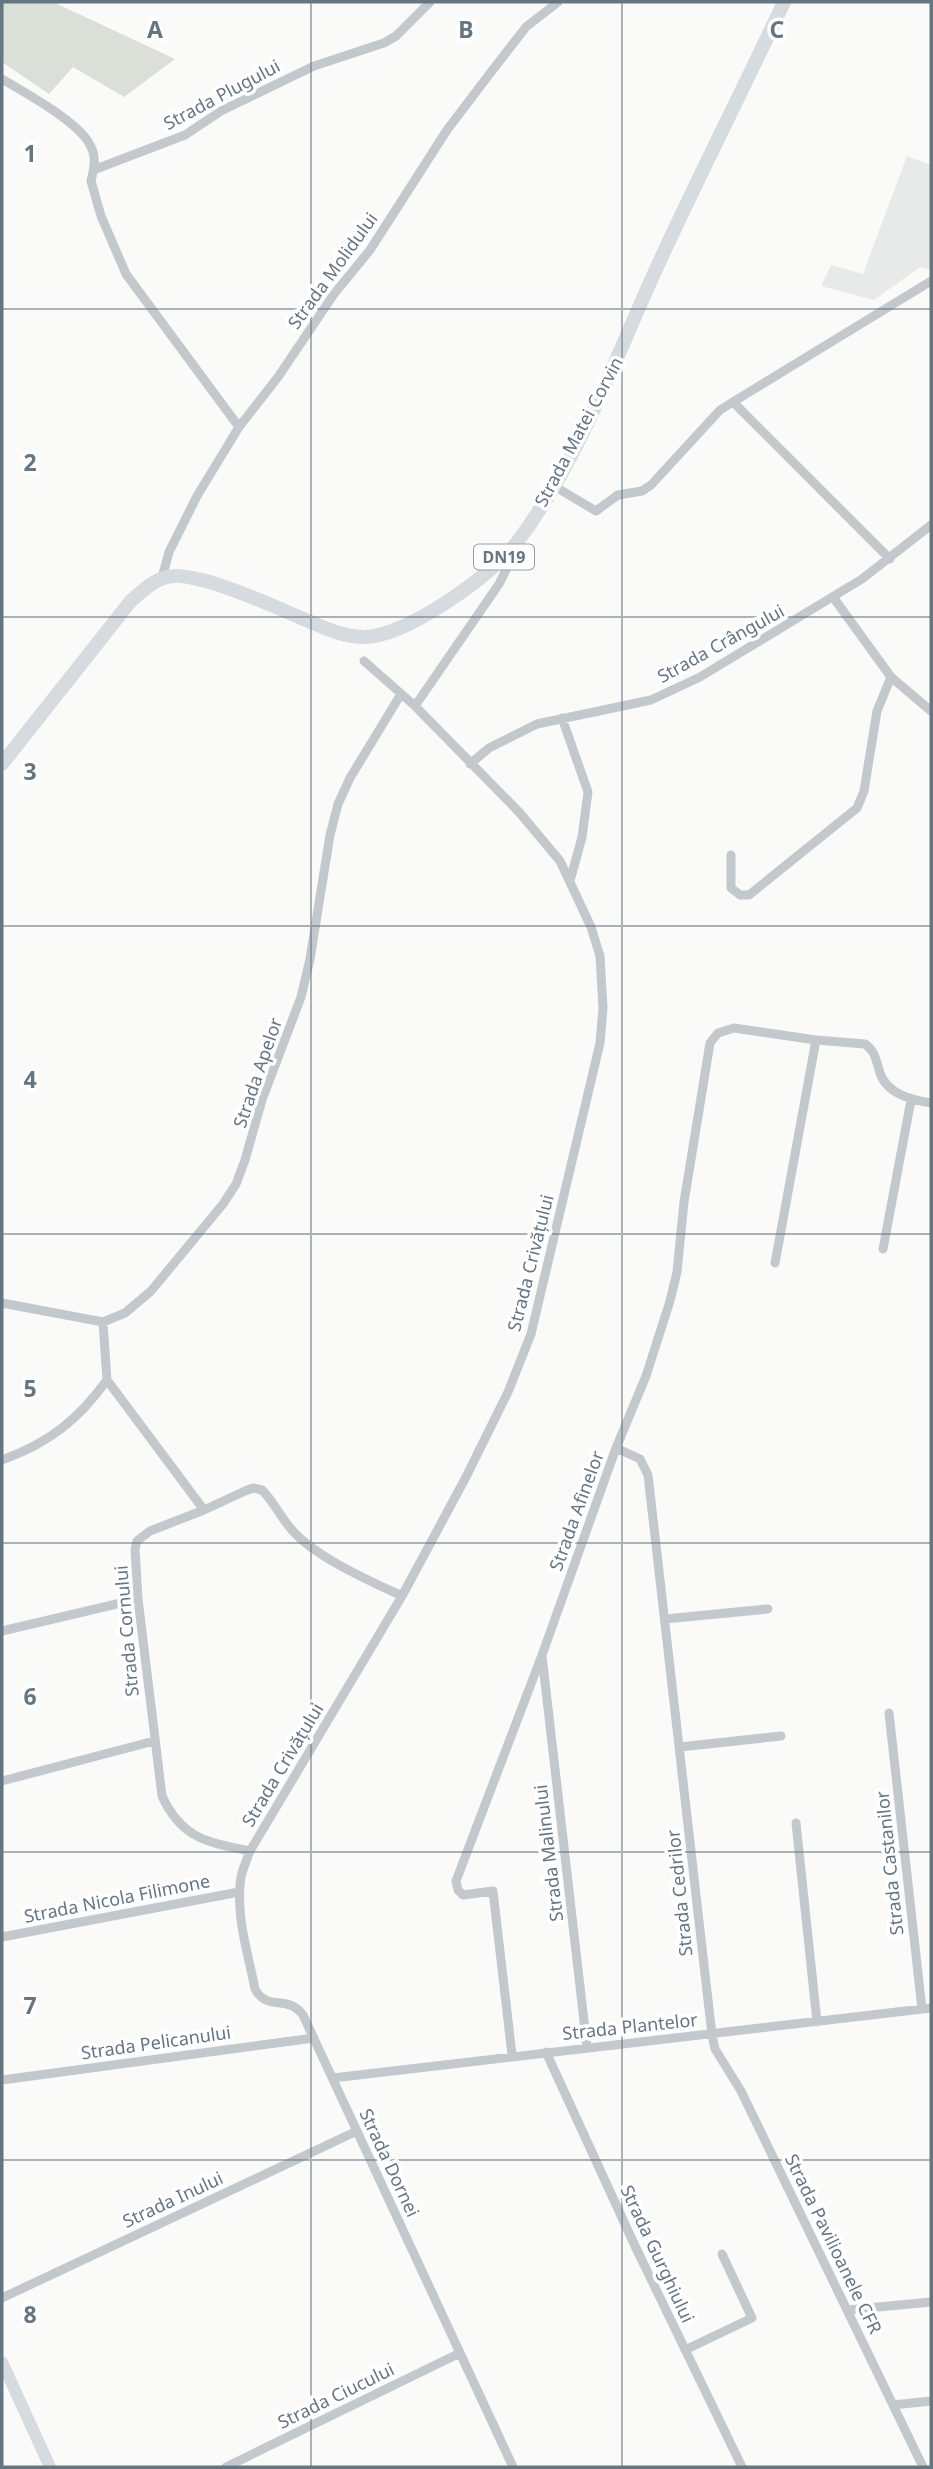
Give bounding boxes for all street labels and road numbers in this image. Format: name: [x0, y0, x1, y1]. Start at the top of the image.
street label: Strada Plugului: [159, 53, 284, 135]
street label: Strada Molidului: [282, 207, 383, 333]
street label: Strada Matei Corvin: [528, 352, 628, 511]
road number: DN19: [474, 544, 534, 570]
street label: Strada Crângului: [653, 598, 788, 688]
street label: Strada Apelor: [227, 1014, 287, 1131]
street label: Strada Crivățului: [501, 1192, 559, 1334]
street label: Strada Afinelor: [543, 1447, 609, 1574]
street label: Strada Cornului: [108, 1564, 144, 1698]
street label: Strada Crivățului: [236, 1698, 329, 1831]
street label: Strada Malinului: [528, 1783, 568, 1923]
street label: Strada Castanilor: [869, 1789, 909, 1936]
street label: Strada Cedrilor: [660, 1828, 698, 1958]
street label: Strada Nicola Filimone: [22, 1868, 212, 1928]
street label: Strada Plantelor: [561, 2007, 699, 2045]
street label: Strada Pelicanului: [79, 2020, 232, 2064]
street label: Strada Dornei: [354, 2105, 425, 2221]
street label: Strada Pavilioanele CFR: [780, 2150, 888, 2337]
street label: Strada Inului: [118, 2165, 227, 2233]
street label: Strada Gurghiului: [615, 2181, 700, 2326]
street label: Strada Ciucului: [273, 2357, 398, 2434]

